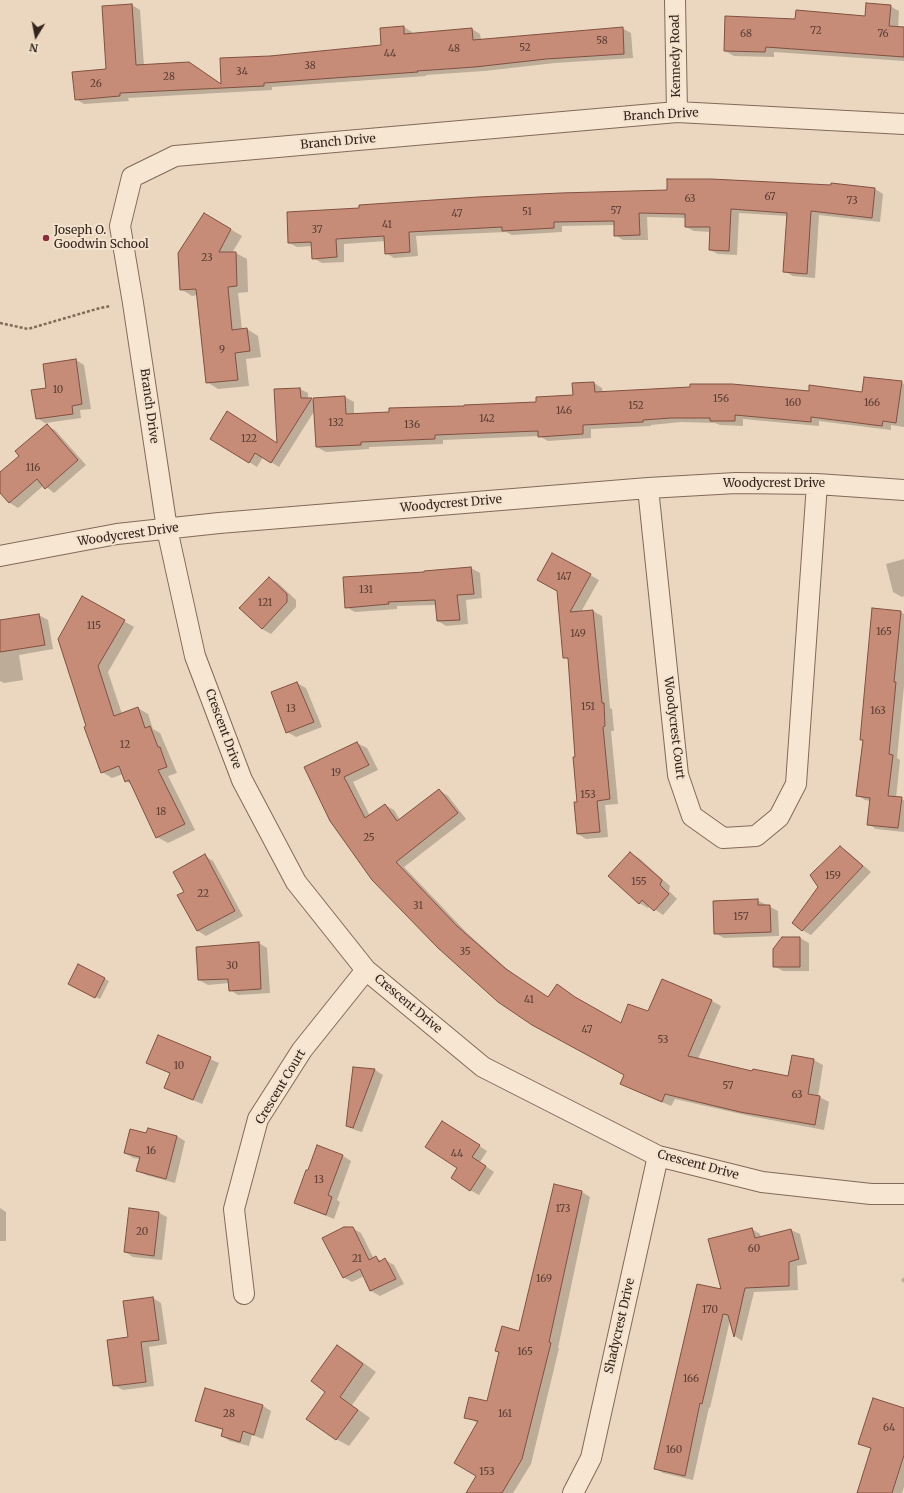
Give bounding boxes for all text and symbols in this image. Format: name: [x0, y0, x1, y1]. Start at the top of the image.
street label: Kennedy Road: [668, 14, 684, 98]
north arrow: [16, 16, 56, 56]
house number: 72: [810, 25, 822, 37]
house number: 68: [740, 28, 752, 40]
house number: 76: [877, 28, 889, 40]
house number: 58: [596, 35, 608, 47]
text: N: [28, 40, 39, 55]
house number: 52: [519, 42, 531, 54]
house number: 48: [448, 43, 460, 55]
house number: 44: [384, 48, 396, 60]
house number: 38: [304, 60, 316, 72]
house number: 34: [236, 66, 248, 78]
house number: 28: [163, 71, 175, 83]
house number: 26: [90, 78, 102, 90]
street label: Branch Drive: [623, 106, 699, 124]
street label: Branch Drive: [300, 132, 376, 152]
house number: 67: [765, 191, 775, 203]
house number: 63: [684, 193, 696, 205]
house number: 73: [846, 195, 858, 207]
house number: 57: [610, 205, 622, 217]
house number: 51: [522, 206, 532, 218]
house number: 47: [452, 208, 462, 220]
house number: 41: [382, 219, 392, 231]
place label: Joseph O. Goodwin School: [54, 224, 149, 252]
house number: 37: [311, 224, 323, 236]
marker: Joseph O. Goodwin School: [41, 233, 51, 243]
house number: 23: [201, 252, 213, 264]
house number: 9: [219, 344, 225, 356]
street label: Branch Drive: [137, 368, 161, 444]
house number: 10: [53, 384, 63, 396]
house number: 156: [713, 393, 729, 405]
house number: 160: [785, 397, 801, 409]
house number: 166: [864, 397, 880, 409]
house number: 152: [628, 400, 644, 412]
house number: 146: [556, 405, 572, 417]
house number: 142: [479, 413, 495, 425]
house number: 132: [328, 417, 344, 429]
house number: 136: [404, 419, 420, 431]
house number: 122: [241, 433, 257, 445]
house number: 116: [26, 462, 40, 474]
street label: Woodycrest Drive: [723, 477, 825, 491]
street label: Woodycrest Drive: [399, 492, 503, 516]
street label: Woodycrest Drive: [76, 521, 180, 549]
house number: 147: [557, 571, 571, 583]
house number: 131: [359, 584, 373, 596]
house number: 121: [258, 597, 272, 609]
house number: 115: [87, 620, 101, 632]
house number: 165: [876, 626, 892, 638]
house number: 149: [570, 628, 586, 640]
street label: Woodycrest Court: [661, 676, 687, 780]
street label: Crescent Drive: [202, 687, 244, 771]
house number: 151: [581, 701, 595, 713]
house number: 13: [286, 703, 296, 715]
house number: 163: [870, 705, 886, 717]
house number: 12: [120, 739, 130, 751]
house number: 19: [331, 767, 341, 779]
house number: 153: [580, 789, 596, 801]
house number: 18: [156, 806, 166, 818]
house number: 25: [363, 832, 375, 844]
house number: 159: [825, 870, 841, 882]
house number: 155: [631, 876, 647, 888]
house number: 22: [197, 888, 209, 900]
house number: 31: [413, 900, 423, 912]
house number: 157: [733, 911, 749, 923]
house number: 35: [459, 946, 471, 958]
house number: 30: [226, 960, 238, 972]
street label: Crescent Drive: [371, 972, 445, 1036]
house number: 41: [524, 994, 534, 1006]
house number: 47: [582, 1024, 592, 1036]
house number: 53: [657, 1034, 669, 1046]
street label: Crescent Court: [253, 1047, 309, 1127]
house number: 10: [174, 1060, 184, 1072]
house number: 57: [722, 1080, 734, 1092]
house number: 63: [791, 1089, 803, 1101]
house number: 16: [146, 1145, 156, 1157]
street label: Crescent Drive: [656, 1147, 740, 1183]
house number: 44: [451, 1148, 463, 1160]
house number: 13: [314, 1174, 324, 1186]
house number: 173: [555, 1203, 571, 1215]
house number: 20: [136, 1226, 148, 1238]
house number: 60: [748, 1243, 760, 1255]
house number: 21: [352, 1253, 362, 1265]
house number: 169: [536, 1273, 552, 1285]
street label: Shadycrest Drive: [602, 1277, 638, 1375]
house number: 170: [702, 1304, 718, 1316]
house number: 165: [517, 1346, 533, 1358]
house number: 166: [683, 1373, 699, 1385]
house number: 28: [223, 1408, 235, 1420]
house number: 161: [498, 1408, 512, 1420]
house number: 64: [883, 1422, 895, 1434]
house number: 160: [666, 1444, 682, 1456]
house number: 153: [479, 1466, 495, 1478]

